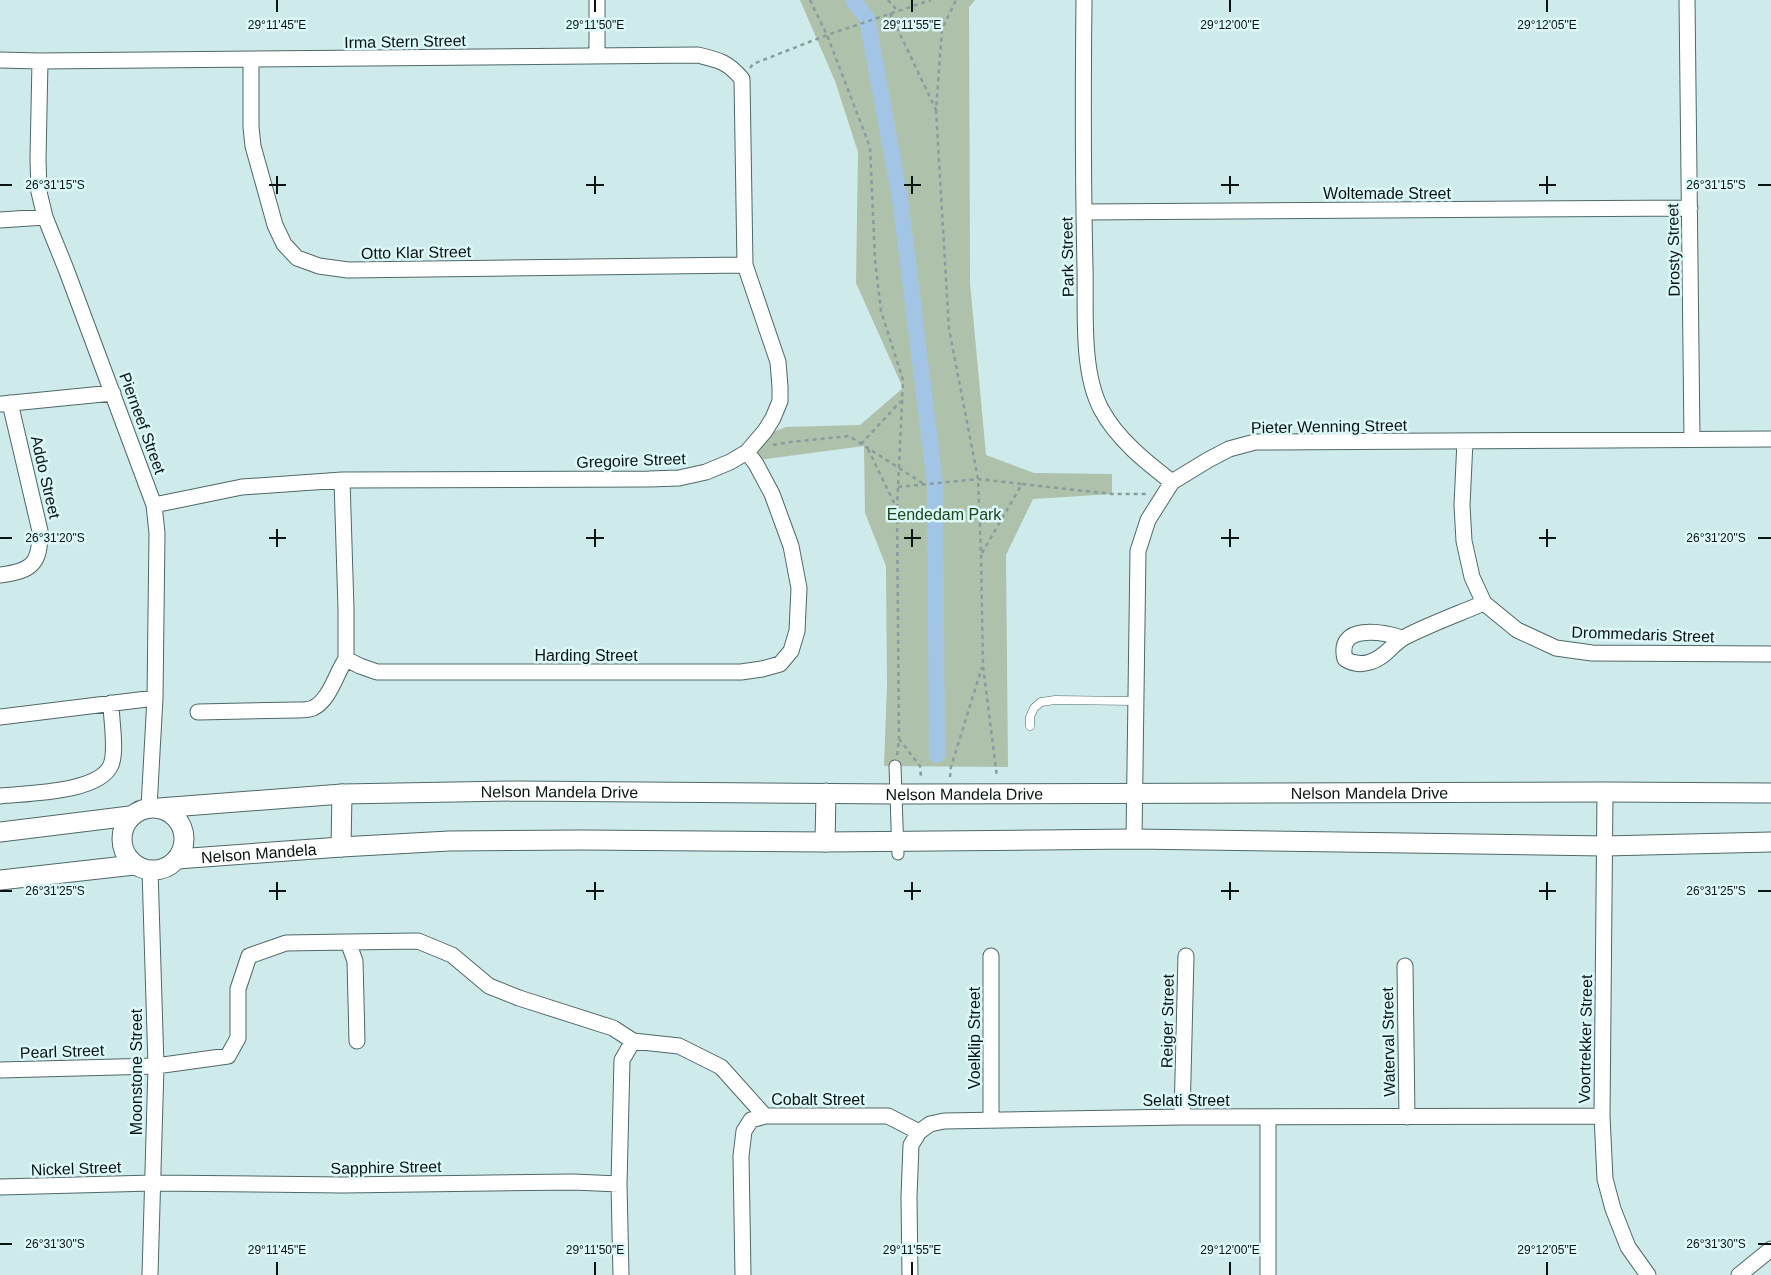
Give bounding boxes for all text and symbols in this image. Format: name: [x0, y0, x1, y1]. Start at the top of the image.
text: 29°11'45"E: [248, 18, 306, 32]
text: 29°11'50"E: [566, 18, 624, 32]
text: 29°11'55"E: [883, 18, 941, 32]
text: 29°12'00"E: [1200, 18, 1260, 32]
text: 29°12'05"E: [1517, 18, 1577, 32]
street label: Irma Stern Street: [344, 32, 467, 51]
text: 26°31'15"S: [25, 178, 85, 192]
text: 26°31'15"S: [1686, 178, 1746, 192]
street label: Woltemade Street: [1323, 185, 1451, 202]
street label: Drosty Street: [1664, 203, 1683, 297]
street label: Park Street: [1058, 216, 1077, 297]
street label: Otto Klar Street: [361, 243, 472, 262]
street label: Pierneef Street: [116, 370, 169, 477]
street label: Pieter Wenning Street: [1251, 417, 1408, 436]
street label: Addo Street: [28, 434, 63, 521]
street label: Gregoire Street: [576, 450, 687, 471]
park label: Eendedam Park: [887, 506, 1002, 523]
text: 26°31'20"S: [25, 531, 85, 545]
text: 26°31'20"S: [1686, 531, 1746, 545]
street label: Drommedaris Street: [1571, 624, 1715, 646]
street label: Harding Street: [534, 647, 638, 664]
street label: Nelson Mandela Drive: [481, 783, 638, 801]
street label: Nelson Mandela Drive: [1291, 784, 1448, 802]
street label: Nelson Mandela Drive: [886, 786, 1043, 803]
street label: Nelson Mandela: [200, 841, 317, 866]
text: 26°31'25"S: [25, 884, 85, 898]
text: 26°31'25"S: [1686, 884, 1746, 898]
street label: Reiger Street: [1158, 973, 1177, 1068]
street label: Voortrekker Street: [1576, 974, 1595, 1104]
street label: Voelklip Street: [966, 986, 983, 1089]
street label: Waterval Street: [1379, 986, 1398, 1097]
street label: Moonstone Street: [128, 1008, 145, 1135]
street label: Pearl Street: [20, 1042, 105, 1061]
street label: Cobalt Street: [771, 1091, 865, 1108]
street label: Selati Street: [1142, 1092, 1230, 1109]
street label: Nickel Street: [30, 1158, 122, 1179]
street label: Sapphire Street: [330, 1158, 442, 1177]
text: 26°31'30"S: [25, 1237, 85, 1251]
text: 26°31'30"S: [1686, 1237, 1746, 1251]
text: 29°11'45"E: [248, 1243, 306, 1257]
text: 29°11'50"E: [566, 1243, 624, 1257]
text: 29°11'55"E: [883, 1243, 941, 1257]
text: 29°12'00"E: [1200, 1243, 1260, 1257]
text: 29°12'05"E: [1517, 1243, 1577, 1257]

